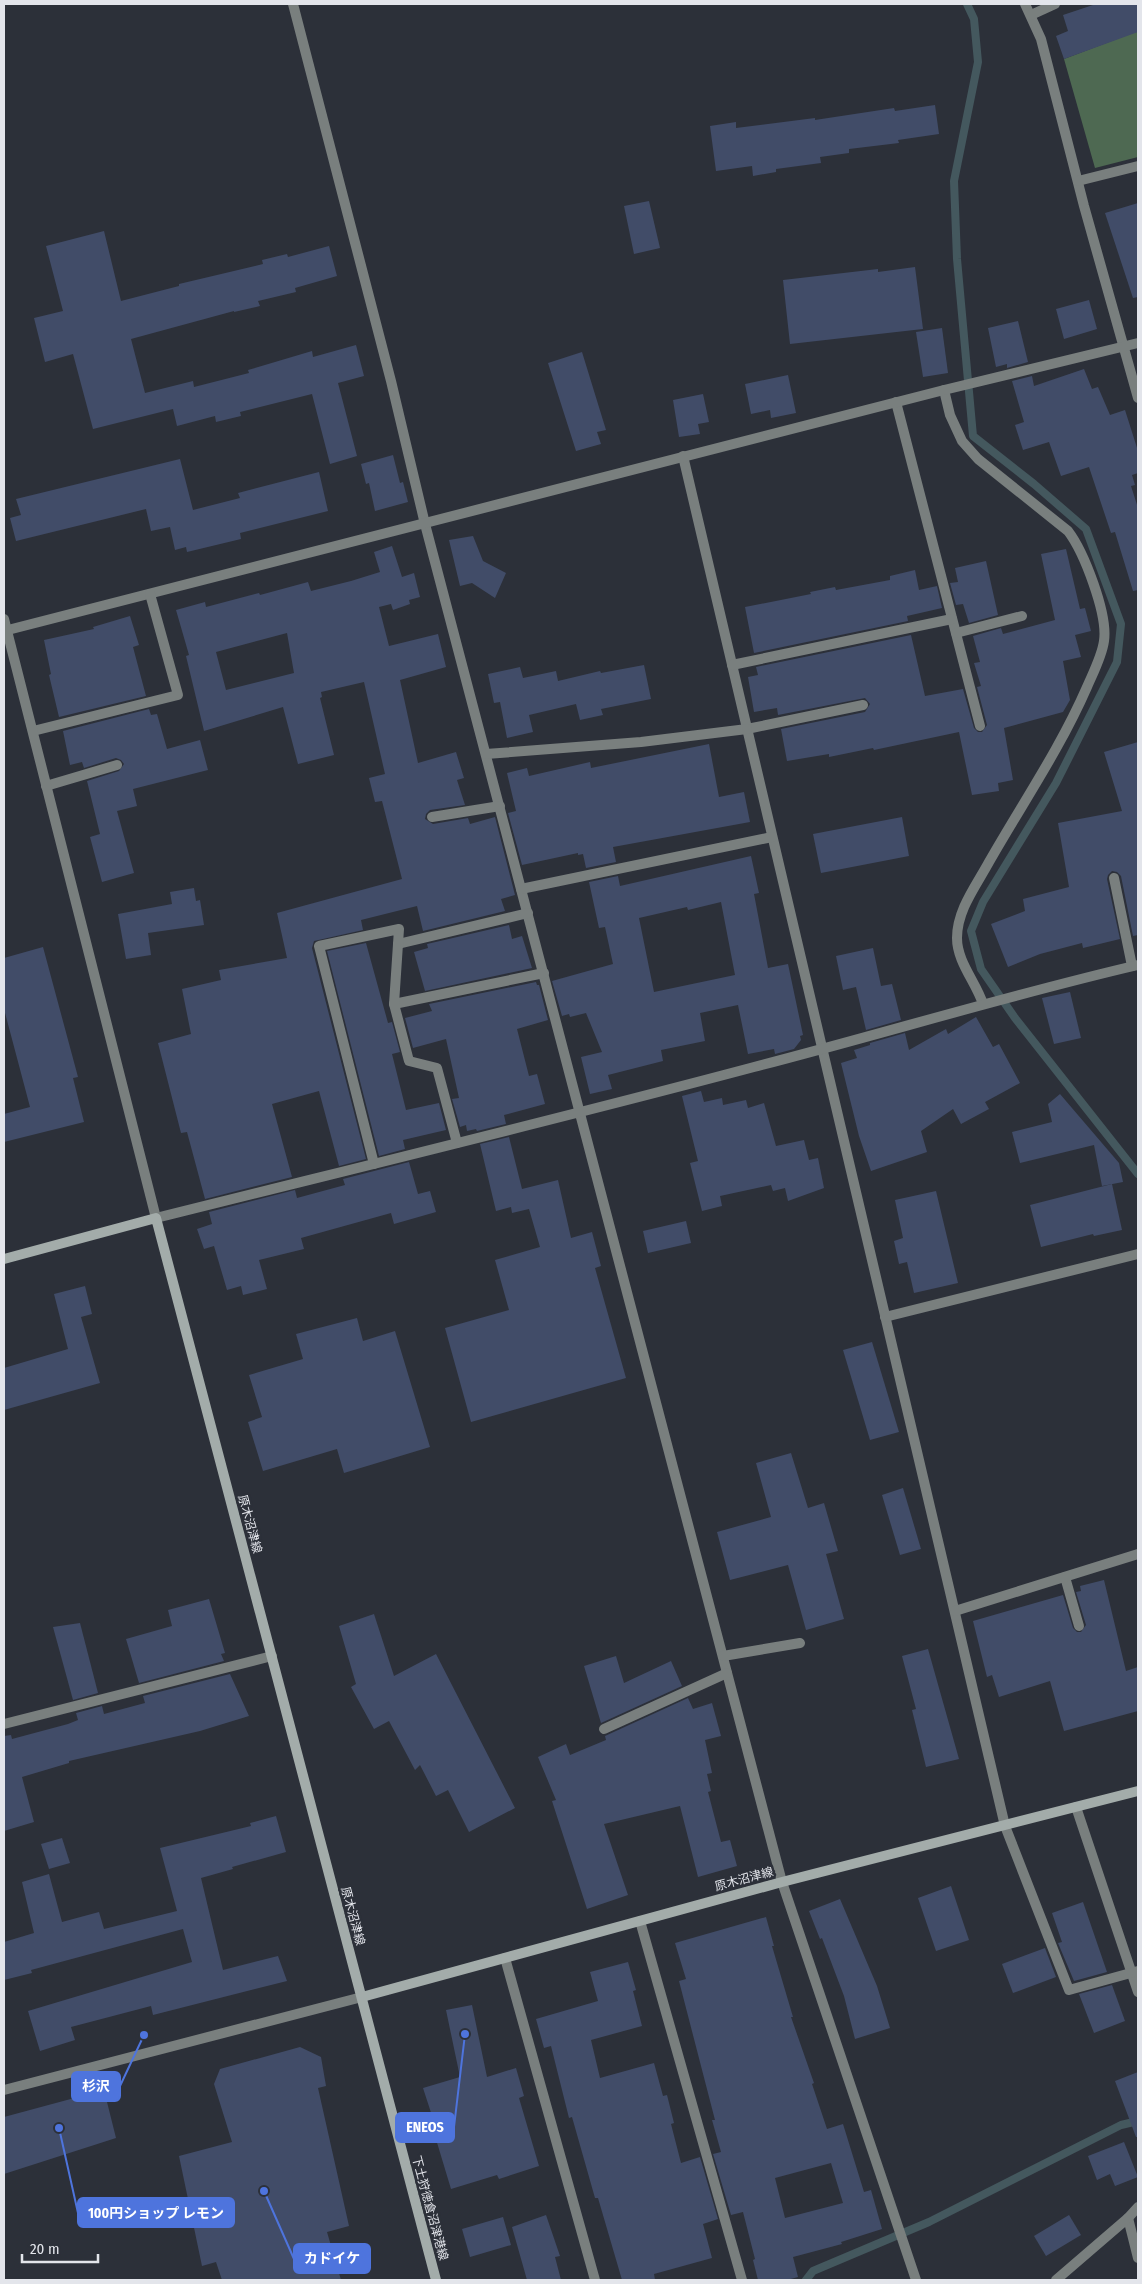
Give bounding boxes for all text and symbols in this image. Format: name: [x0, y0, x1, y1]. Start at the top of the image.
street label: 原木沼津線: [235, 1493, 265, 1555]
street label: 原木沼津線: [713, 1864, 775, 1894]
street label: 原木沼津線: [338, 1885, 368, 1947]
callout: 杉沢: [72, 2072, 120, 2101]
text: 杉沢: [82, 2078, 110, 2095]
callout: ENEOS: [396, 2113, 454, 2142]
text: ENEOS: [406, 2119, 444, 2136]
street label: 下土狩徳倉沼津港線: [409, 2154, 451, 2262]
callout: 100円ショップ レモン: [78, 2198, 234, 2227]
text: 100円ショップ レモン: [88, 2205, 224, 2222]
scale bar: [22, 2232, 99, 2264]
text: 20 m: [30, 2240, 60, 2258]
callout: カドイケ: [294, 2244, 370, 2273]
text: カドイケ: [304, 2250, 360, 2267]

